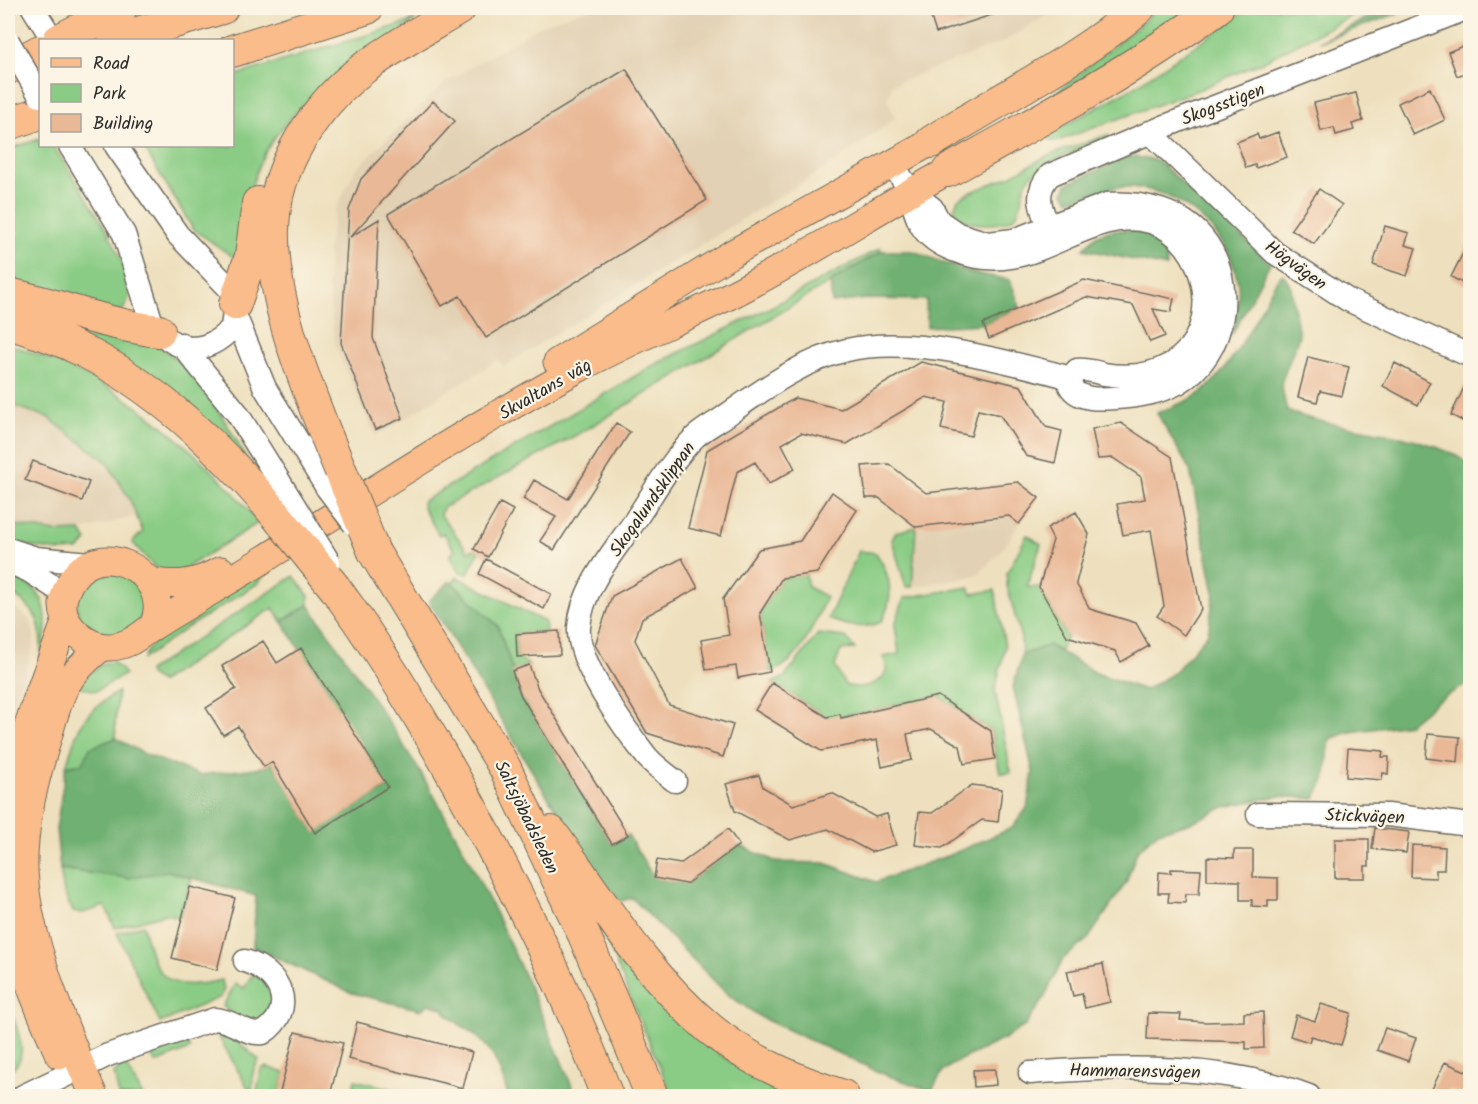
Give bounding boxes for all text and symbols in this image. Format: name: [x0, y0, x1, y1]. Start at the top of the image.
legend: [39, 39, 234, 147]
text: Road: [93, 50, 130, 79]
street label: Skogsstigen: [1177, 76, 1270, 135]
text: Park: [93, 80, 126, 109]
text: Building: [93, 110, 153, 139]
street label: Högvägen: [1258, 234, 1332, 299]
street label: Skvaltans väg: [494, 352, 598, 429]
street label: Skogalundsklippan: [603, 436, 704, 563]
street label: Saltsjöbadsleden: [486, 756, 566, 880]
street label: Stickvägen: [1325, 802, 1405, 833]
street label: Hammarensvägen: [1069, 1057, 1201, 1088]

